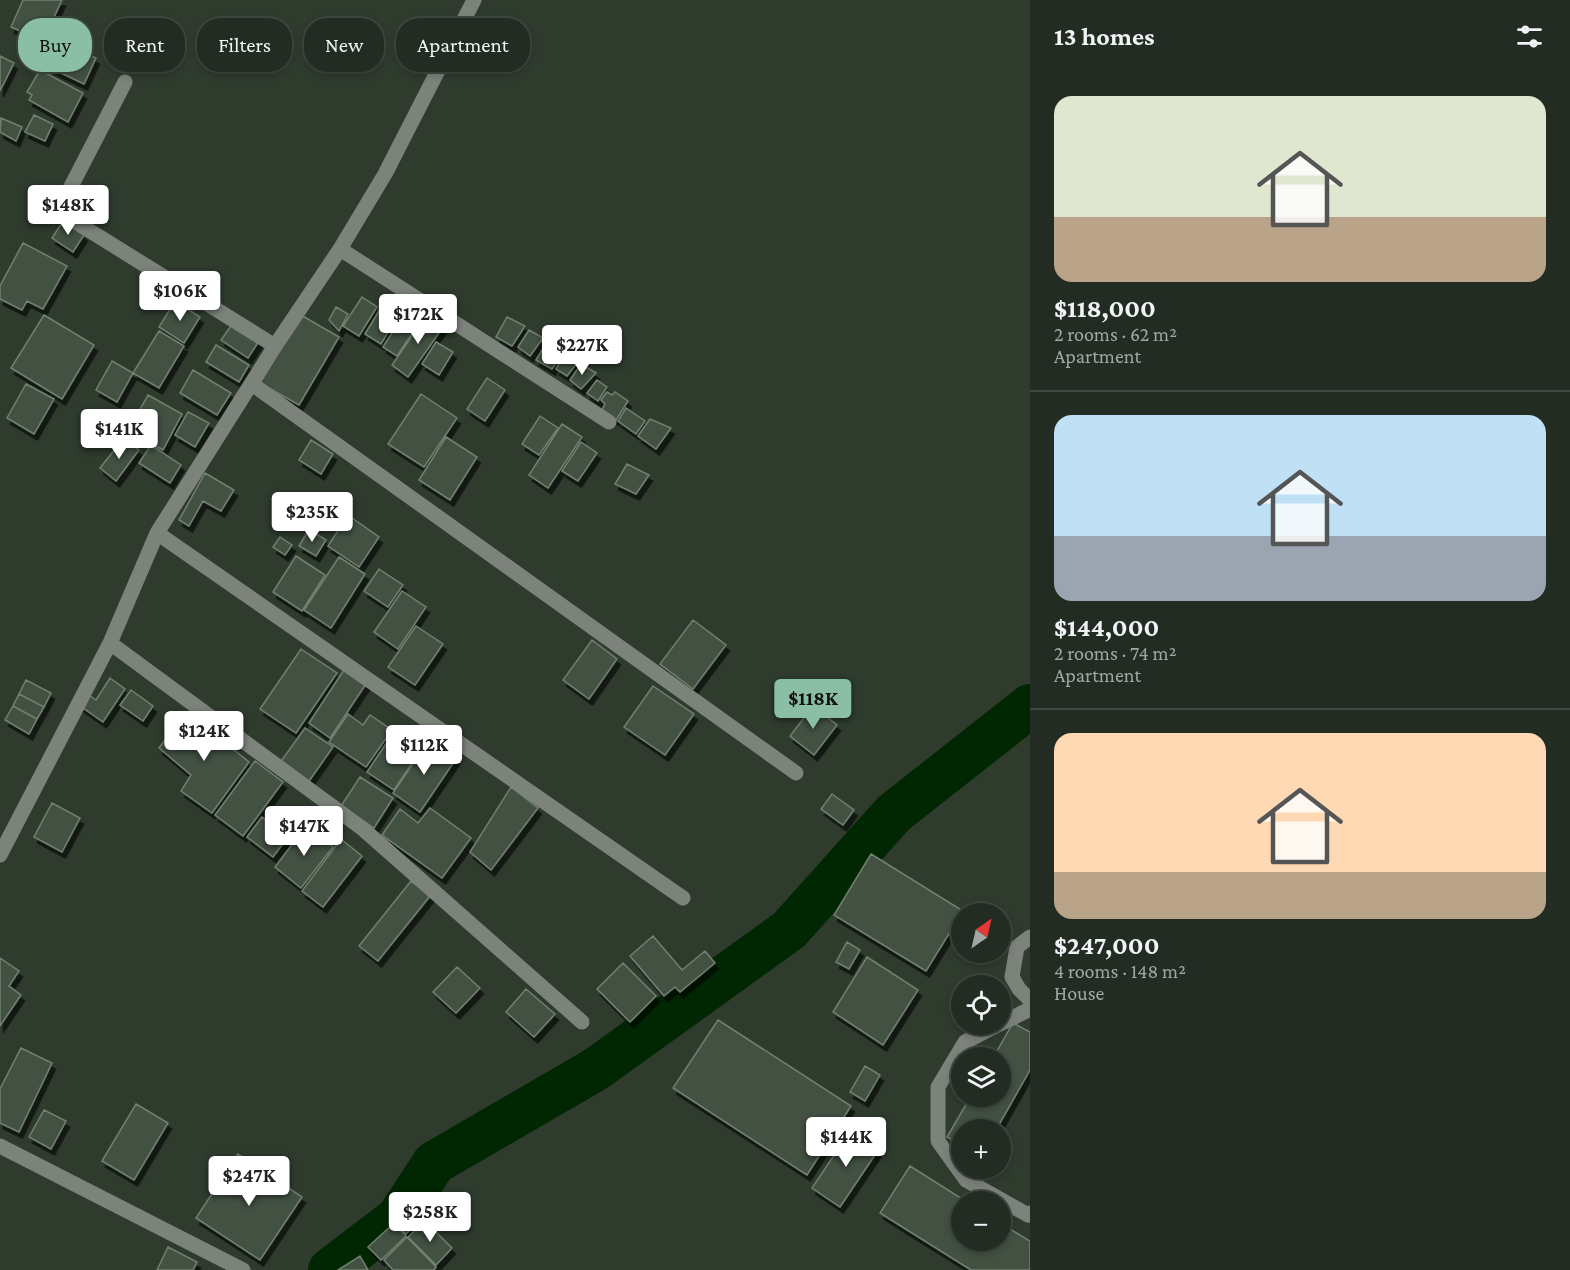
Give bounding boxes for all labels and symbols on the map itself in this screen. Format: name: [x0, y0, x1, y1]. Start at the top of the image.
pin: $148K: [26, 185, 110, 236]
pin: $106K: [138, 271, 222, 322]
pin: $172K: [376, 294, 460, 345]
pin: $227K: [540, 325, 624, 376]
pin: $141K: [77, 409, 161, 460]
pin: $235K: [270, 492, 354, 543]
pin: $118K: [771, 679, 855, 730]
pin: $124K: [162, 711, 246, 762]
pin: $112K: [382, 725, 466, 776]
pin: $147K: [262, 806, 346, 857]
north arrow: [951, 903, 1011, 963]
pin: $144K: [804, 1117, 888, 1168]
pin: $247K: [207, 1156, 291, 1207]
pin: $258K: [388, 1192, 472, 1243]

